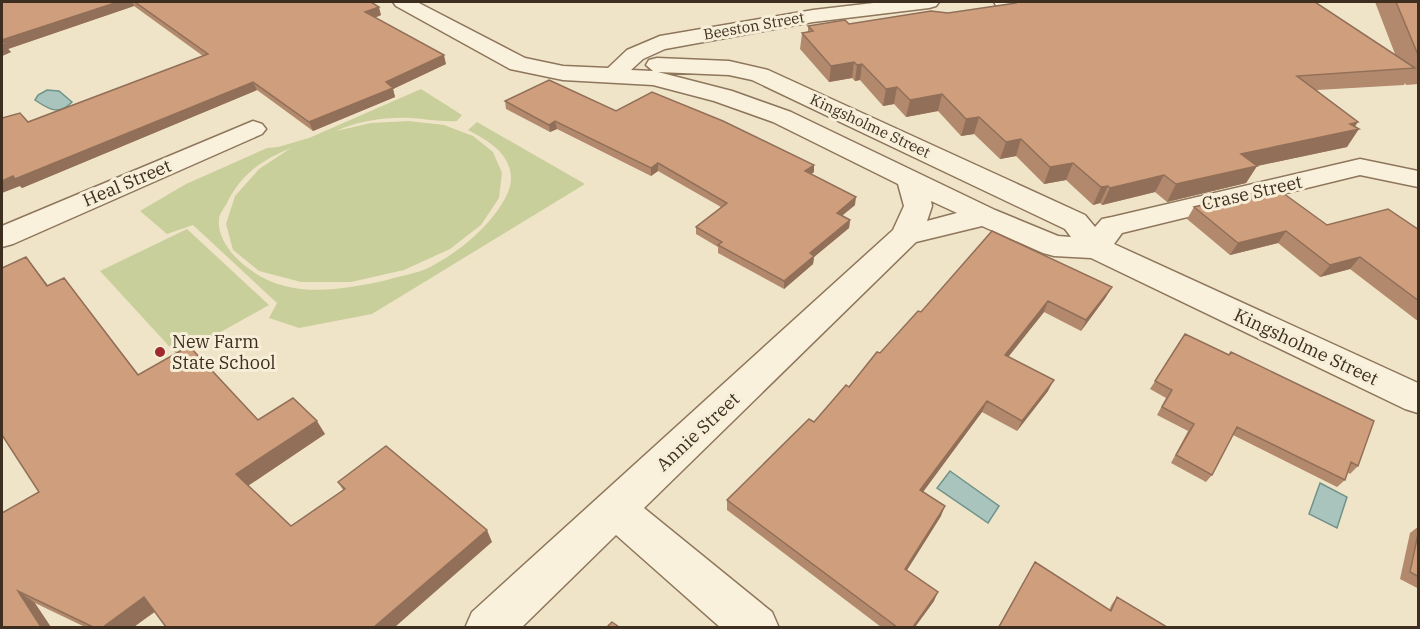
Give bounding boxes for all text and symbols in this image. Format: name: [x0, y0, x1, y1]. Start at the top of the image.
street label: Beeston Street: [702, 7, 806, 44]
street label: Kingsholme Street: [807, 89, 933, 162]
street label: Heal Street: [79, 154, 175, 211]
street label: Crase Street: [1199, 170, 1304, 215]
street label: Kingsholme Street: [1230, 303, 1382, 390]
place label: New Farm State School: [172, 330, 276, 374]
marker: New Farm State School: [153, 345, 167, 359]
street label: Annie Street: [651, 387, 744, 476]

